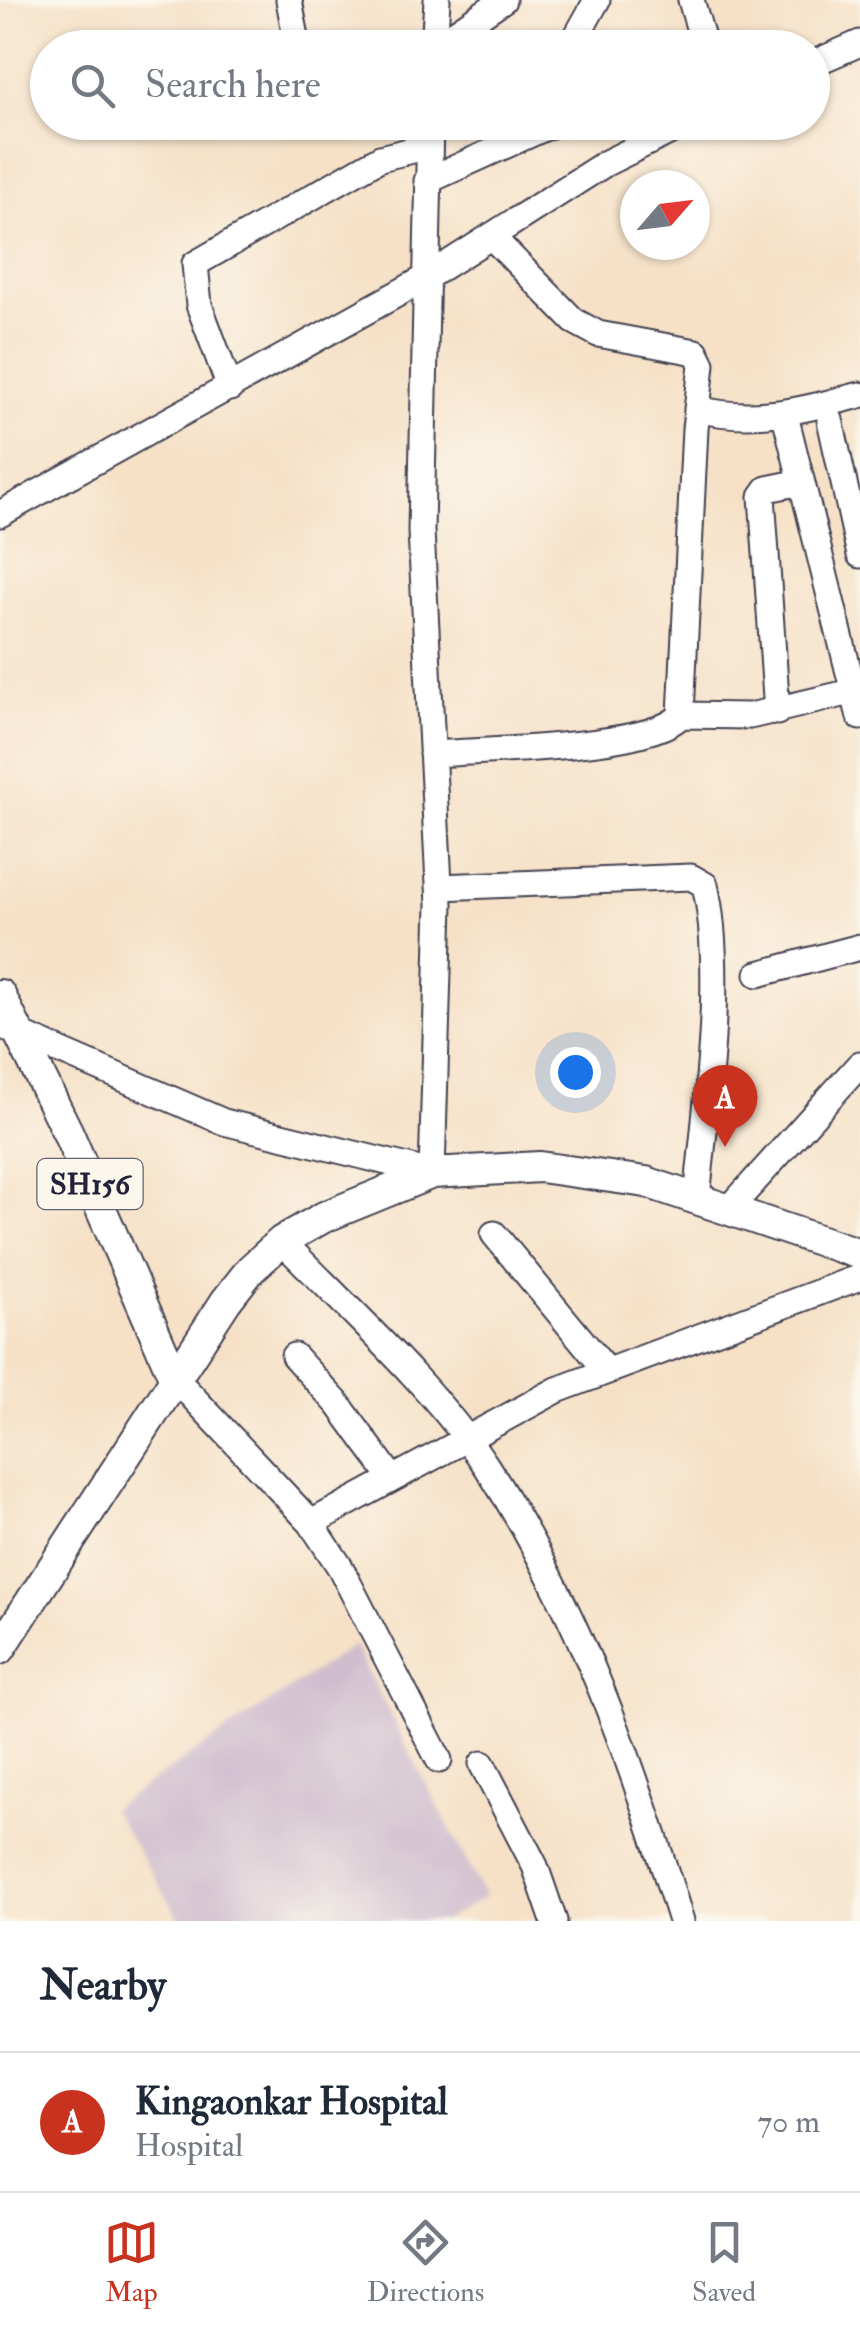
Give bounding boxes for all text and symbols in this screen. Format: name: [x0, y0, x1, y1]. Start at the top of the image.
search box: [30, 30, 830, 140]
icon: search: [65, 58, 120, 113]
text: Search here: [145, 61, 321, 109]
north arrow: [620, 170, 710, 260]
your location: [550, 1047, 601, 1098]
pin: A: [692, 1064, 758, 1147]
road number: SH156: [38, 1159, 142, 1209]
text: Nearby: [40, 1960, 166, 2012]
text: Kingaonkar Hospital: [135, 2078, 448, 2126]
text: A: [62, 2102, 83, 2142]
text: 70 m: [757, 2102, 820, 2142]
text: Hospital: [135, 2126, 243, 2166]
tab: Map: [104, 2215, 159, 2310]
tab: Directions: [367, 2215, 484, 2310]
tab: Saved: [692, 2215, 756, 2310]

